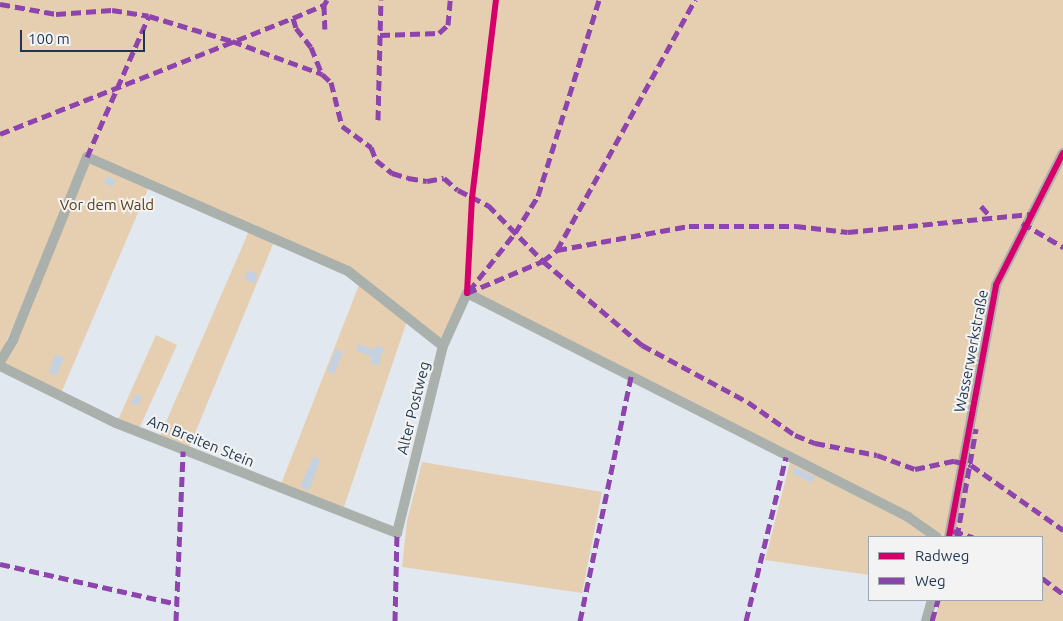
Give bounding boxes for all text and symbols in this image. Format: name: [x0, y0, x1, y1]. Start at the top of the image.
scale bar: [22, 20, 148, 52]
text: 100 m: [28, 30, 70, 47]
park label: Vor dem Wald: [60, 196, 154, 214]
street label: Wasserwerkstraße: [950, 288, 992, 414]
street label: Alter Postweg: [393, 360, 433, 456]
street label: Am Breiten Stein: [145, 411, 257, 471]
legend: [868, 536, 1043, 601]
text: Radweg: [915, 547, 969, 564]
text: Weg: [915, 572, 946, 589]

